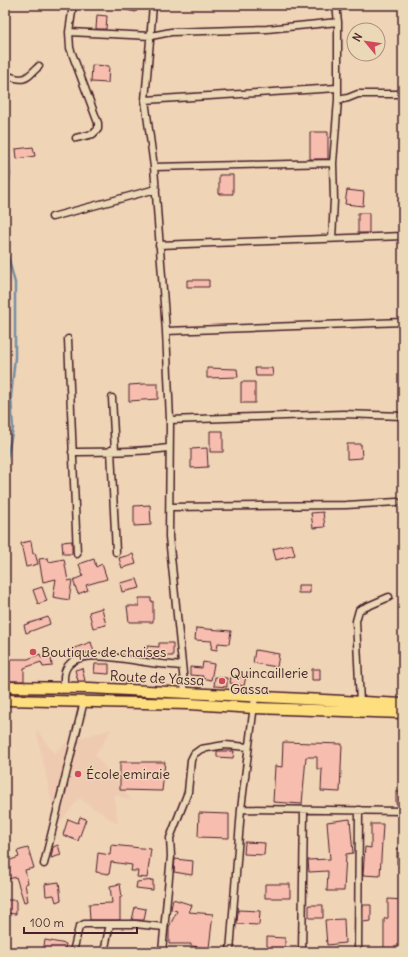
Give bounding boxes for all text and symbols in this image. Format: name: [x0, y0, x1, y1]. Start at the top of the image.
north arrow: [346, 22, 386, 62]
text: N: [349, 30, 365, 44]
place label: Boutique de chaises: [41, 643, 166, 661]
marker: Boutique de chaises: [28, 647, 38, 657]
place label: Quincaillerie Gassa: [230, 664, 308, 698]
street label: Route de Yassa: [109, 667, 205, 689]
marker: Quincaillerie Gassa: [217, 676, 227, 686]
place label: École emiraie: [86, 765, 170, 783]
marker: École emiraie: [73, 769, 83, 779]
scale bar: [24, 909, 137, 935]
text: 100 m: [30, 915, 64, 930]

